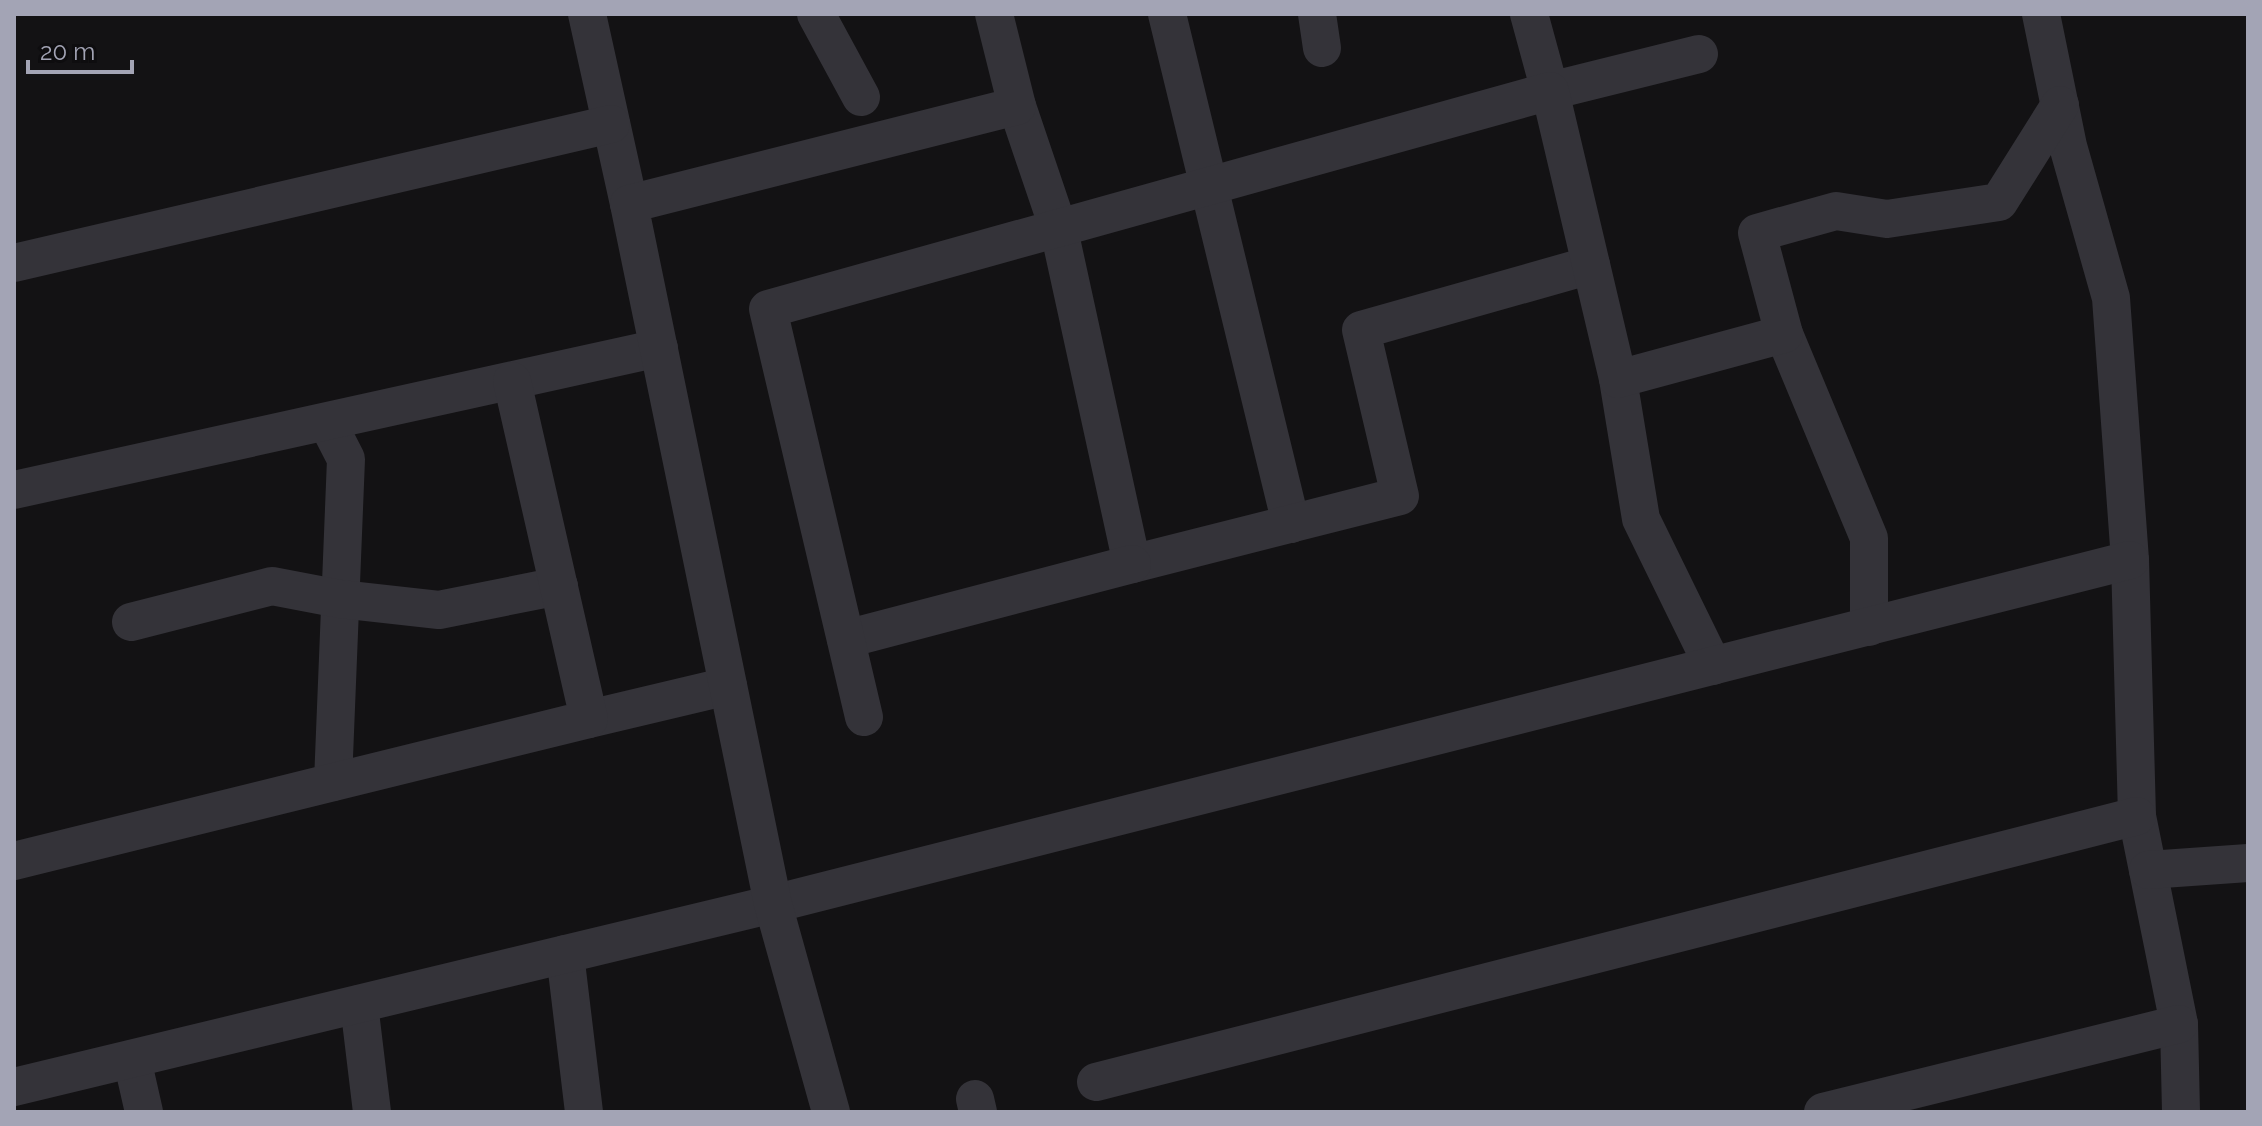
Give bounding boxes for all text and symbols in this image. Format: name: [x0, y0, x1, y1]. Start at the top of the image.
scale bar: [28, 24, 132, 74]
text: 20 m: [40, 37, 95, 66]

